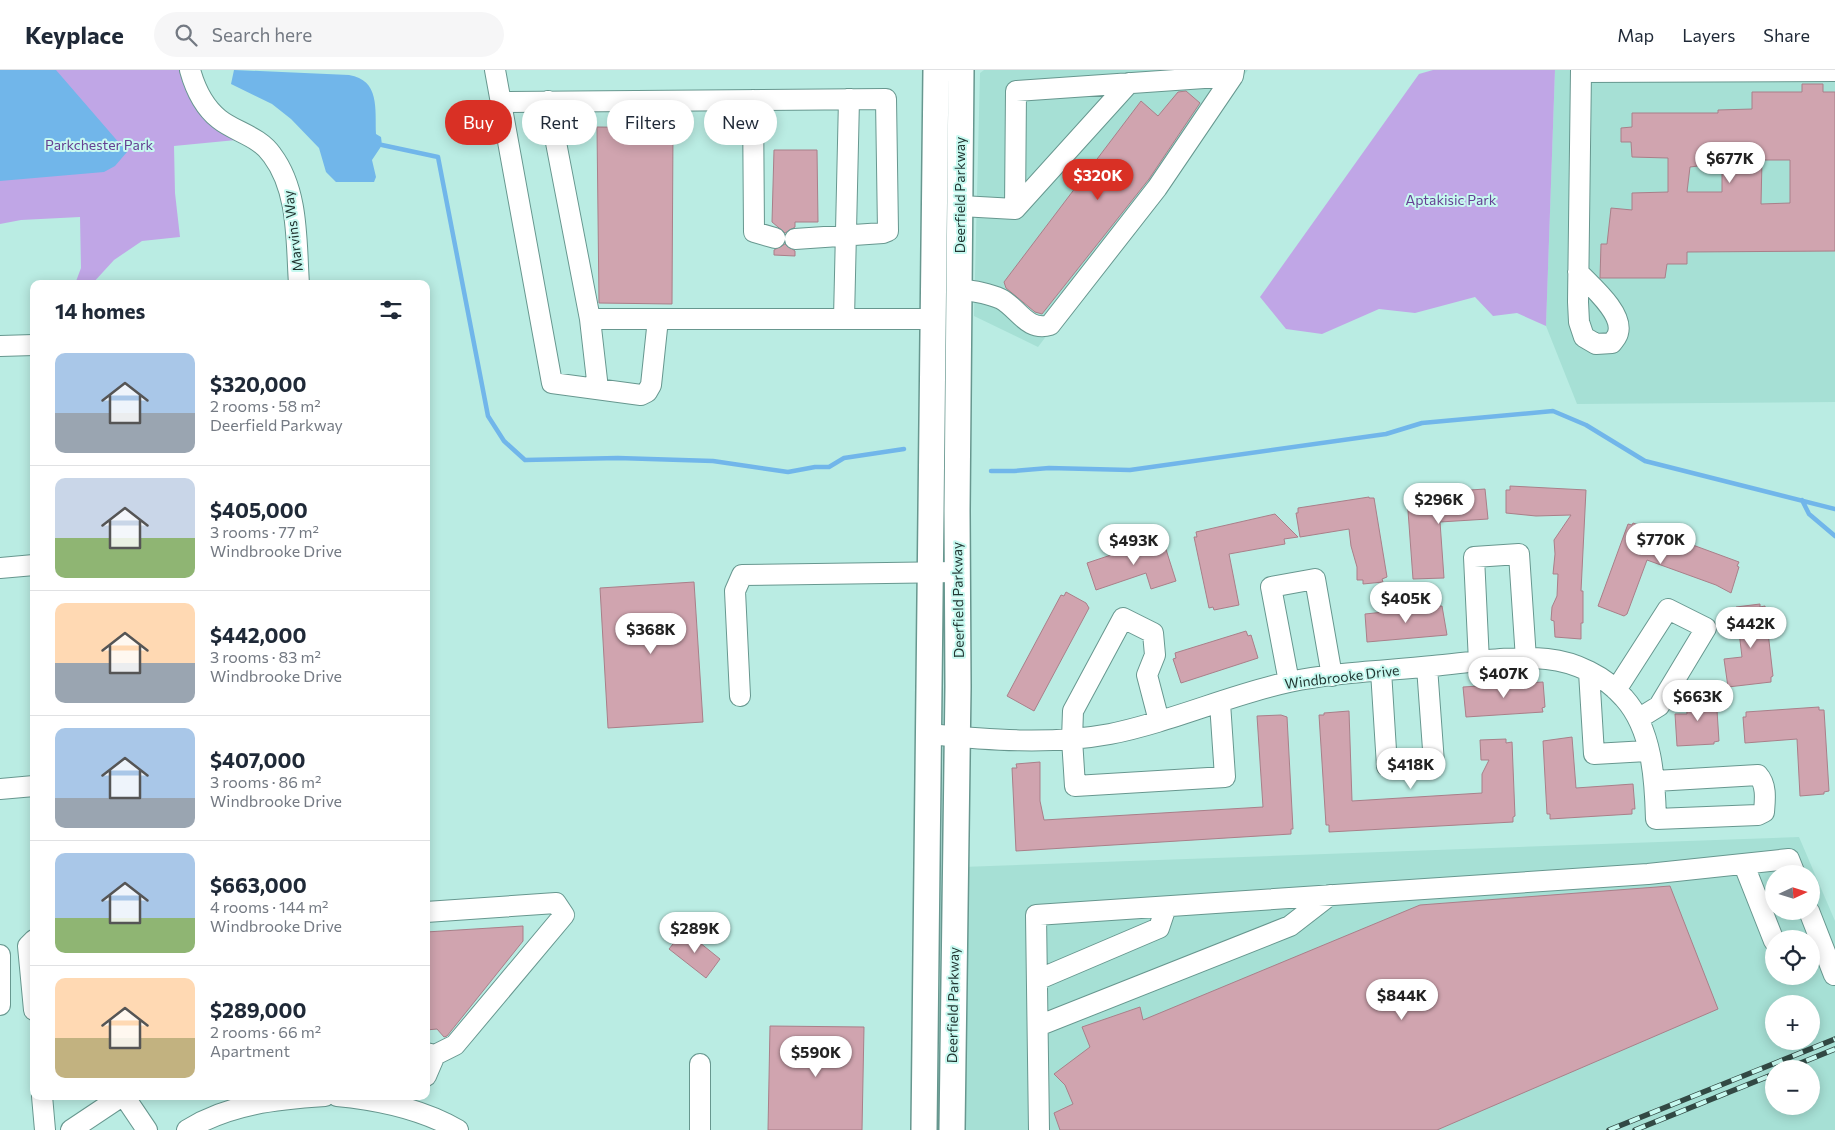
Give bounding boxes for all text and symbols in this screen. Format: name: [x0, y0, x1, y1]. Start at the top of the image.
search box: [154, 12, 504, 57]
text: Keyplace: [25, 20, 124, 49]
icon: search: [172, 21, 200, 49]
text: Search here: [212, 23, 312, 46]
text: Map: [1617, 24, 1654, 46]
text: Layers: [1682, 24, 1735, 46]
text: Share: [1763, 24, 1810, 46]
chip: Buy: [445, 100, 512, 145]
chip: Rent: [522, 100, 597, 145]
chip: Filters: [607, 100, 694, 145]
chip: New: [704, 100, 777, 145]
park label: Parkchester Park: [45, 136, 154, 153]
street label: Deerfield Parkway: [951, 137, 968, 253]
pin: $677K: [1695, 142, 1765, 184]
text: $677K: [1706, 148, 1754, 167]
pin: $320K: [1063, 158, 1133, 201]
text: $320K: [1073, 165, 1123, 184]
street label: Marvins Way: [279, 189, 306, 273]
park label: Aptakisic Park: [1406, 191, 1497, 208]
icon: filters: [377, 296, 405, 324]
text: 14 homes: [55, 298, 145, 323]
text: $320,000: [210, 371, 306, 396]
icon: home: [95, 373, 155, 433]
text: 2 rooms · 58 m²: [210, 396, 321, 415]
text: Deerfield Parkway: [210, 415, 343, 434]
pin: $296K: [1404, 482, 1474, 525]
text: $296K: [1414, 489, 1464, 508]
text: $405,000: [210, 497, 308, 522]
icon: home: [95, 498, 155, 558]
text: 3 rooms · 77 m²: [210, 522, 319, 541]
pin: $770K: [1626, 522, 1696, 565]
pin: $493K: [1099, 524, 1169, 566]
text: $770K: [1637, 529, 1685, 548]
text: $493K: [1109, 530, 1159, 549]
text: Windbrooke Drive: [210, 541, 342, 560]
street label: Deerfield Parkway: [948, 542, 967, 658]
pin: $405K: [1371, 582, 1441, 624]
text: $405K: [1381, 588, 1431, 607]
pin: $442K: [1716, 606, 1786, 649]
pin: $368K: [616, 612, 686, 655]
text: $442K: [1727, 613, 1775, 632]
text: $368K: [626, 619, 676, 638]
text: $442,000: [210, 622, 306, 647]
icon: home: [95, 623, 155, 683]
text: 3 rooms · 83 m²: [210, 647, 321, 666]
pin: $407K: [1469, 656, 1539, 699]
street label: Windbrooke Drive: [1284, 661, 1400, 692]
text: $407K: [1479, 663, 1529, 682]
text: Windbrooke Drive: [210, 666, 342, 685]
pin: $663K: [1663, 680, 1733, 722]
text: $663K: [1673, 686, 1723, 705]
text: $407,000: [210, 747, 305, 772]
icon: home: [95, 748, 155, 808]
pin: $418K: [1376, 748, 1446, 790]
text: $418K: [1388, 754, 1434, 773]
text: 3 rooms · 86 m²: [210, 772, 321, 791]
text: Windbrooke Drive: [210, 791, 342, 810]
north arrow: [1765, 865, 1820, 920]
map controls: [1765, 865, 1820, 1115]
text: $663,000: [210, 872, 307, 897]
icon: home: [95, 873, 155, 933]
text: 4 rooms · 144 m²: [210, 897, 329, 916]
pin: $289K: [660, 912, 730, 954]
text: Windbrooke Drive: [210, 916, 342, 935]
text: $289K: [670, 918, 720, 937]
button: locate: [1765, 930, 1820, 985]
street label: Deerfield Parkway: [943, 947, 962, 1063]
pin: $844K: [1367, 978, 1437, 1021]
text: $844K: [1377, 985, 1427, 1004]
button: +: [1765, 995, 1820, 1050]
text: $289,000: [210, 997, 306, 1022]
icon: home: [95, 998, 155, 1058]
text: 2 rooms · 66 m²: [210, 1022, 321, 1041]
pin: $590K: [781, 1036, 851, 1078]
text: Apartment: [210, 1041, 290, 1060]
text: $590K: [791, 1042, 841, 1061]
button: −: [1765, 1060, 1820, 1115]

